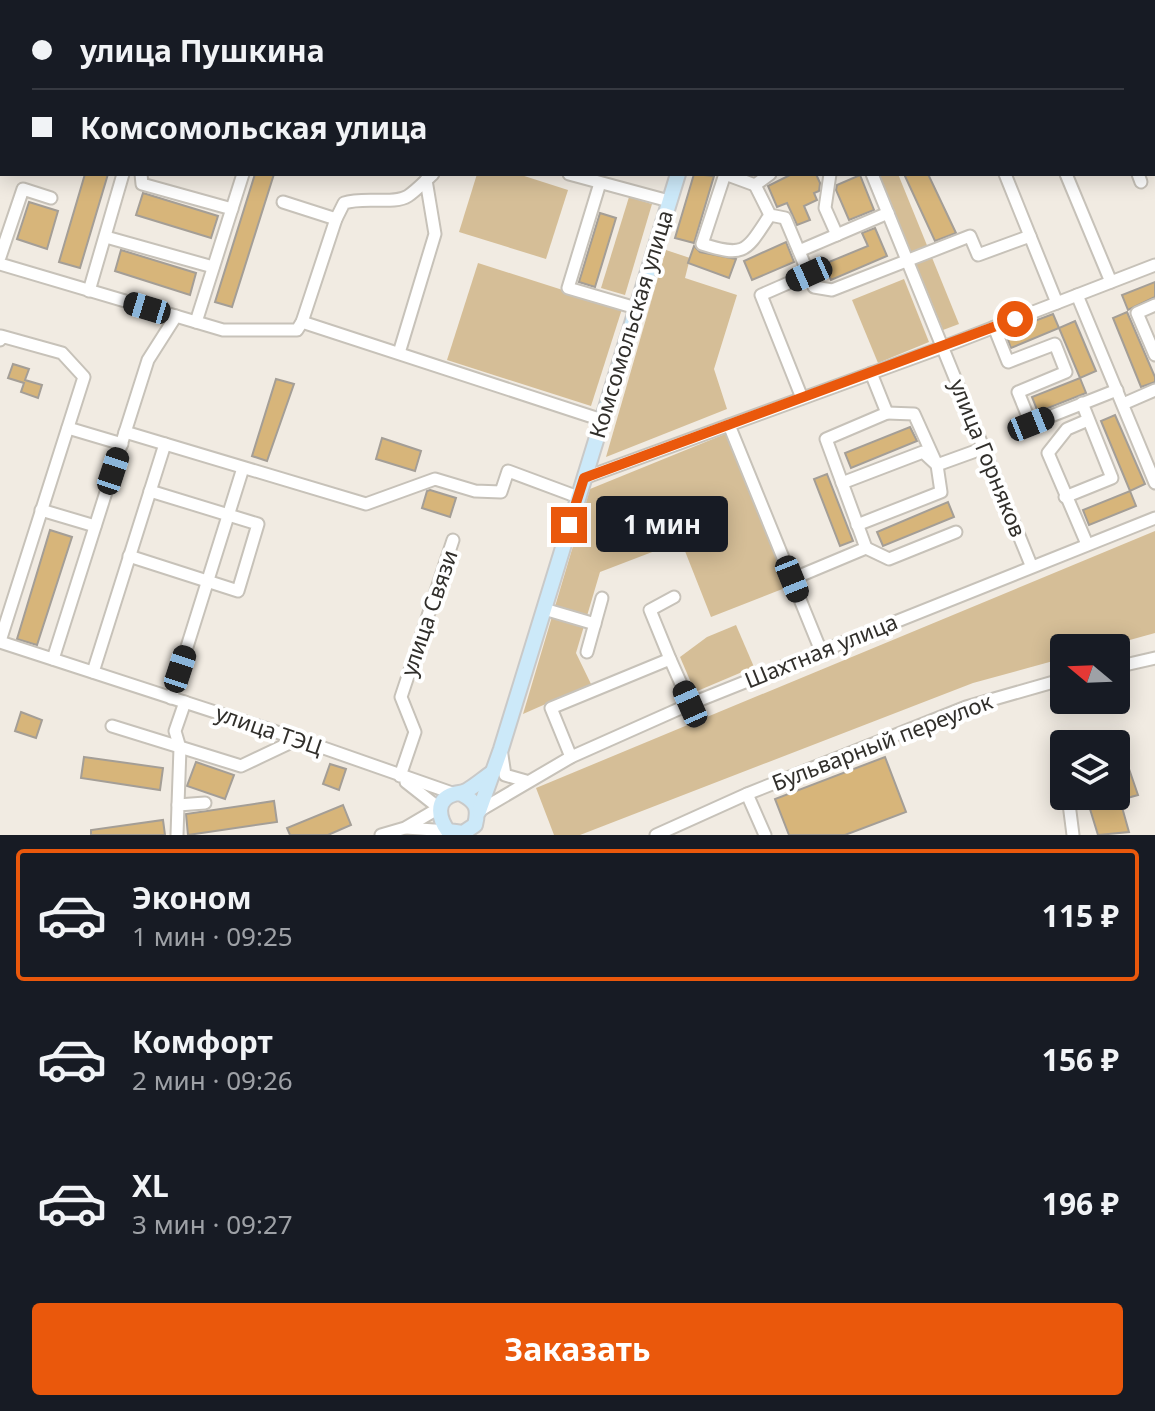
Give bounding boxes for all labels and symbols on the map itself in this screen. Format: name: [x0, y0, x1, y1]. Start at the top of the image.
street label: Комсомольская улица: [581, 206, 679, 441]
car: [782, 253, 836, 295]
car: [121, 290, 173, 326]
route start: [997, 301, 1033, 337]
street label: улица Горняков: [944, 374, 1034, 541]
car: [1004, 404, 1058, 444]
car: [94, 444, 132, 498]
callout: 1 мин: [597, 497, 729, 553]
route end: [551, 507, 587, 543]
street label: улица Связи: [392, 546, 464, 680]
car: [772, 552, 812, 606]
street label: Шахтная улица: [740, 606, 902, 694]
north arrow: [1050, 634, 1130, 714]
car: [161, 642, 199, 696]
car: [669, 677, 711, 731]
street label: Бульварный переулок: [767, 685, 997, 797]
street label: улица ТЭЦ: [212, 697, 327, 762]

